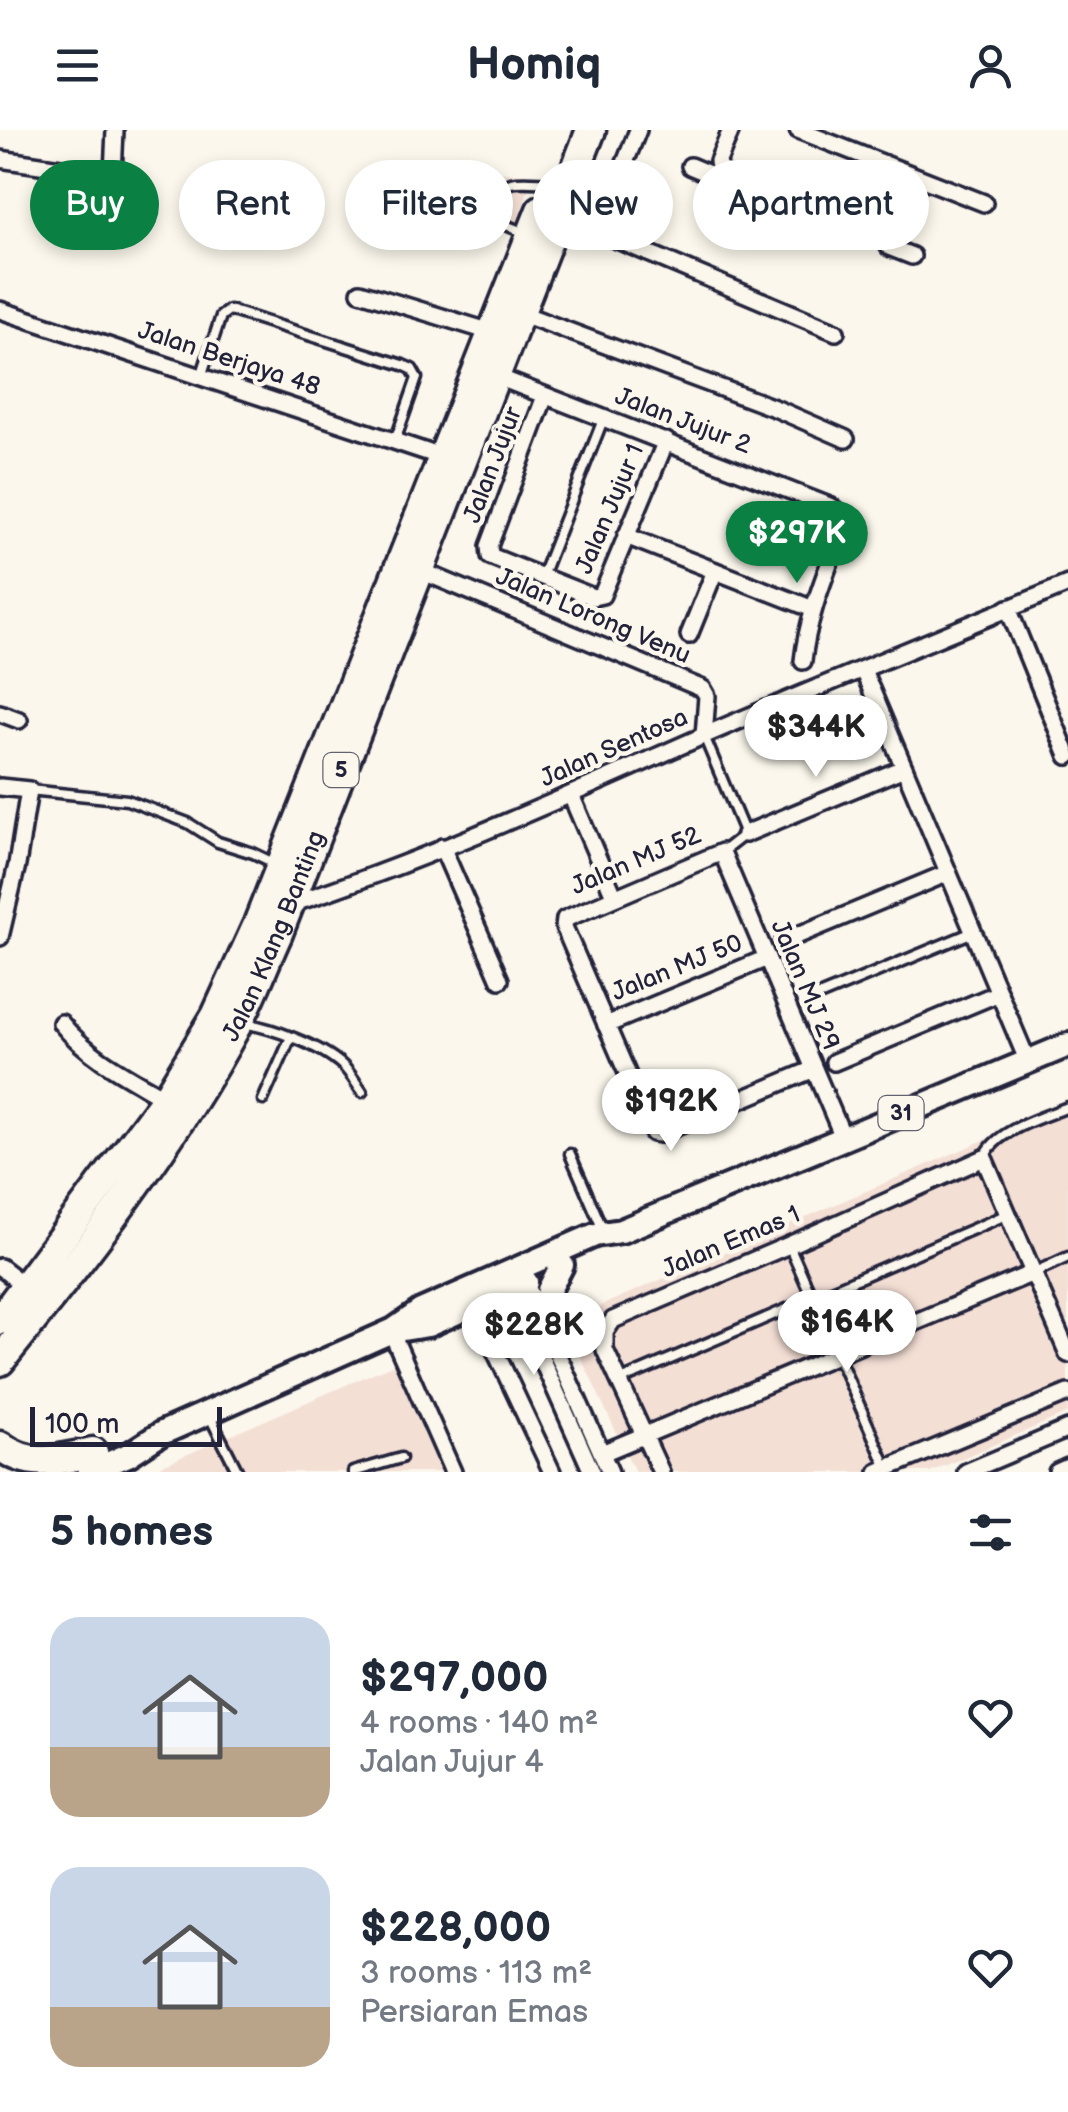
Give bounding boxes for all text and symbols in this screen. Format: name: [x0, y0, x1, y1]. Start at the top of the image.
icon: menu: [50, 38, 105, 93]
text: Homiq: [467, 38, 601, 93]
icon: person: [963, 38, 1018, 93]
chip: Buy: [30, 160, 159, 250]
chip: Rent: [179, 160, 325, 250]
chip: Filters: [345, 160, 513, 250]
chip: New: [533, 160, 673, 250]
chip: Apartment: [693, 160, 929, 250]
street label: Jalan Berjaya 48: [134, 315, 324, 403]
street label: Jalan Jujur 2: [611, 381, 756, 461]
street label: Jalan Jujur: [457, 402, 530, 527]
street label: Jalan Jujur 1: [569, 439, 651, 579]
pin: $297K: [727, 501, 867, 586]
text: $297K: [748, 514, 846, 553]
street label: Jalan Lorong Venu: [491, 561, 695, 671]
pin: $344K: [746, 695, 886, 780]
street label: Jalan Sentosa: [535, 702, 693, 794]
text: $344K: [766, 708, 866, 747]
road number: 5: [324, 753, 358, 787]
street label: Jalan MJ 52: [566, 820, 706, 902]
street label: Jalan Klang Banting: [215, 826, 332, 1047]
street label: Jalan MJ 29: [764, 915, 846, 1055]
street label: Jalan MJ 50: [607, 928, 747, 1008]
pin: $192K: [601, 1069, 741, 1154]
text: $192K: [624, 1082, 718, 1121]
road number: 31: [878, 1096, 924, 1130]
street label: Jalan Emas 1: [657, 1199, 805, 1285]
pin: $164K: [777, 1290, 917, 1375]
pin: $228K: [464, 1293, 604, 1378]
text: $164K: [800, 1303, 894, 1342]
text: $228K: [484, 1306, 584, 1345]
scale bar: [30, 1402, 222, 1446]
text: 100 m: [45, 1408, 119, 1441]
icon: filters: [963, 1505, 1018, 1560]
text: 5 homes: [50, 1507, 213, 1558]
text: $297,000: [360, 1653, 548, 1704]
icon: home: [130, 1657, 250, 1777]
icon: heart: [963, 1690, 1018, 1745]
text: 4 rooms · 140 m²: [360, 1704, 598, 1743]
text: Jalan Jujur 4: [360, 1743, 544, 1782]
text: $228,000: [360, 1903, 551, 1954]
icon: home: [130, 1907, 250, 2027]
icon: heart: [963, 1940, 1018, 1995]
text: 3 rooms · 113 m²: [360, 1954, 592, 1993]
text: Persiaran Emas: [360, 1993, 588, 2032]

